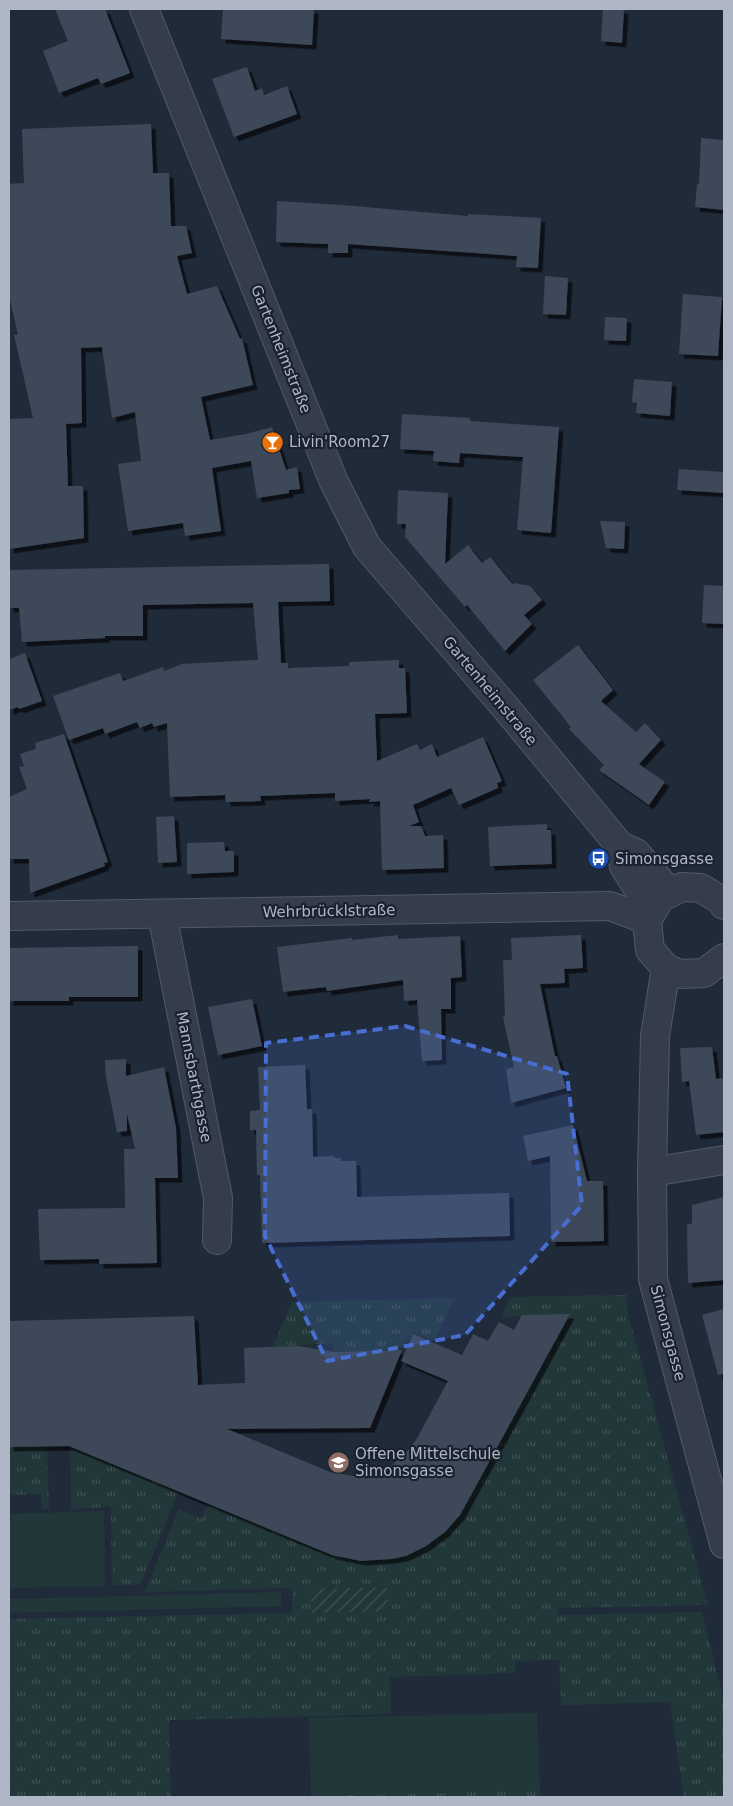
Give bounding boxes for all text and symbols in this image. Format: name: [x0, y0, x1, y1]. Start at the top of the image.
street label: Gartenheimstraße: [247, 282, 315, 416]
bar icon: Livin'Room27: [261, 430, 285, 454]
place label: Livin'Room27: [289, 433, 390, 451]
street label: Gartenheimstraße: [439, 633, 541, 749]
bus stop icon: Simonsgasse: [587, 847, 611, 871]
place label: Simonsgasse: [615, 850, 713, 868]
street label: Wehrbrücklstraße: [262, 901, 396, 921]
street label: Mannsbarthgasse: [172, 1010, 216, 1144]
street label: Simonsgasse: [647, 1283, 689, 1383]
place label: Offene Mittelschule Simonsgasse: [355, 1445, 501, 1480]
school or university icon: Offene Mittelschule Simonsgasse: [327, 1451, 351, 1475]

